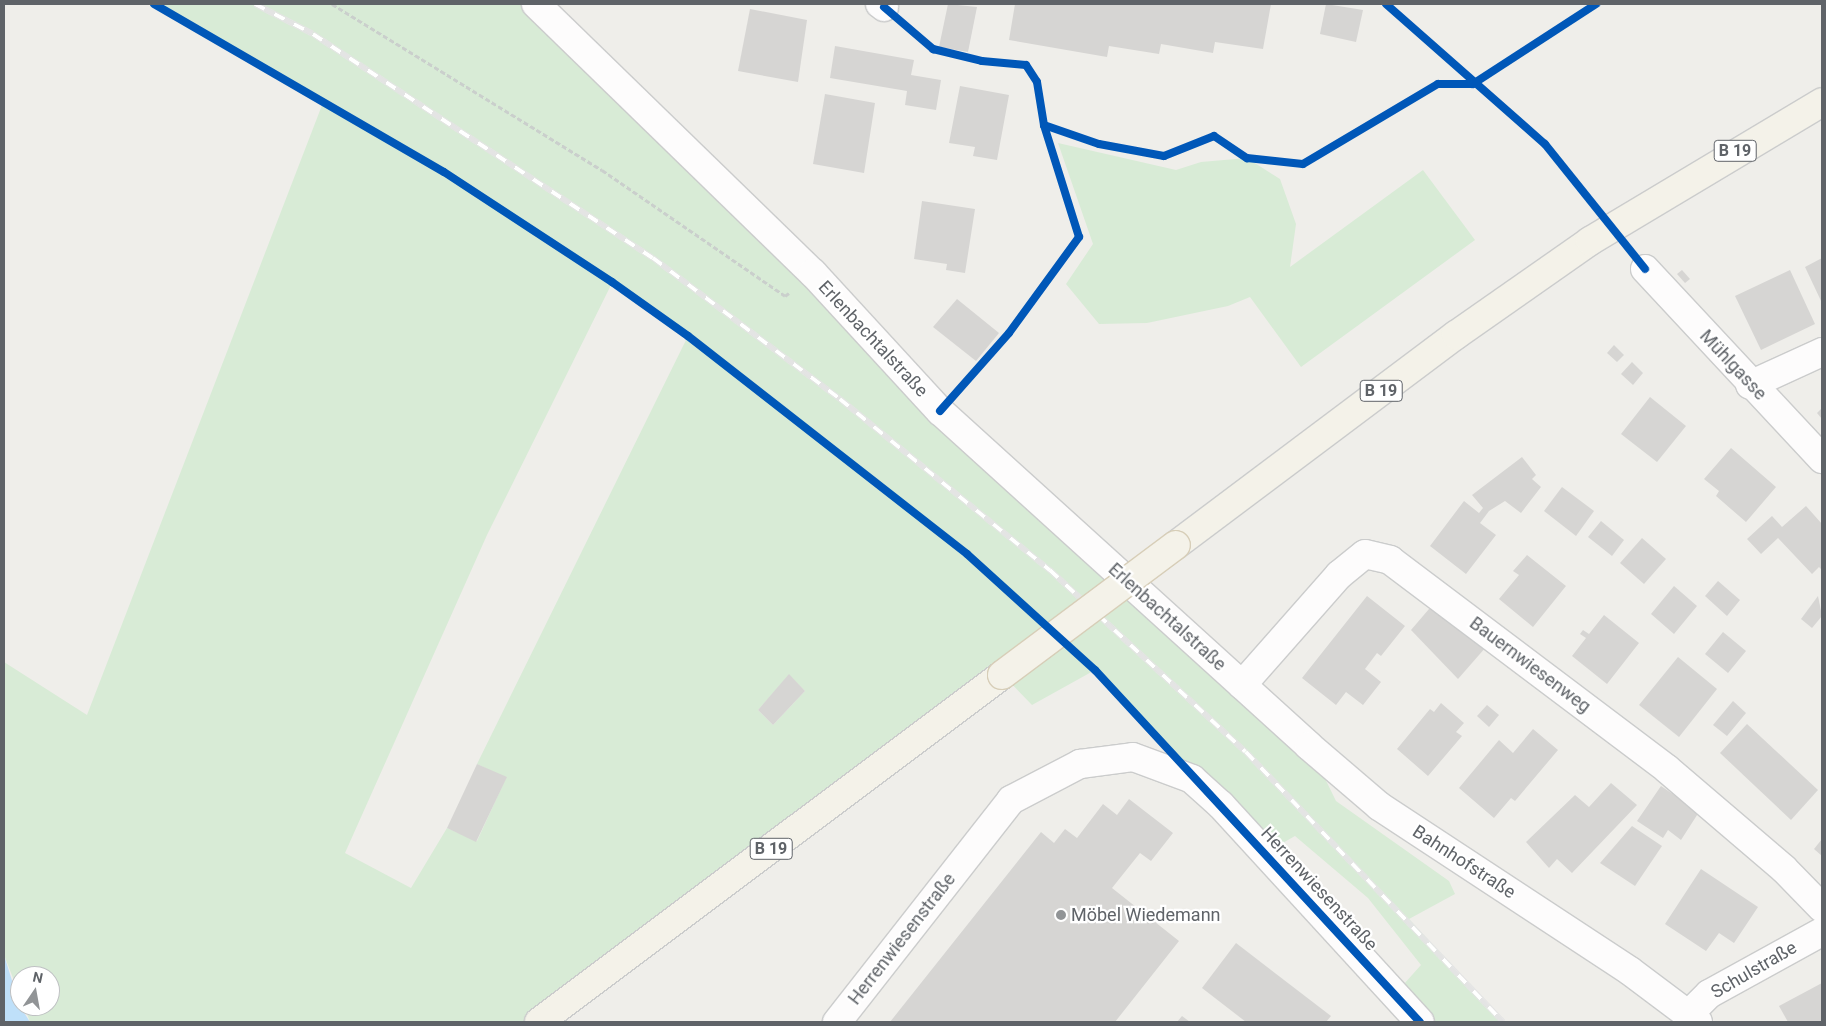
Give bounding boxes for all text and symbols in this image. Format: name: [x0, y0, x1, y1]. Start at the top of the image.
road number: B 19: [1712, 138, 1758, 164]
street label: Erlenbachtalstraße: [814, 277, 932, 401]
street label: Mühlgasse: [1695, 325, 1771, 405]
road number: B 19: [1358, 378, 1404, 404]
street label: Erlenbachtalstraße: [1104, 559, 1230, 675]
street label: Bauernwiesenweg: [1465, 612, 1595, 718]
street label: Bahnhofstraße: [1409, 821, 1519, 903]
street label: Herrenwiesenstraße: [1256, 823, 1382, 955]
road number: B 19: [748, 836, 794, 862]
street label: Herrenwiesenstraße: [844, 869, 960, 1009]
place label: Möbel Wiedemann: [1071, 904, 1221, 926]
marker: Möbel Wiedemann: [1055, 909, 1067, 921]
street label: Schulstraße: [1707, 937, 1801, 1003]
north arrow: [10, 966, 60, 1016]
text: N: [31, 968, 44, 986]

